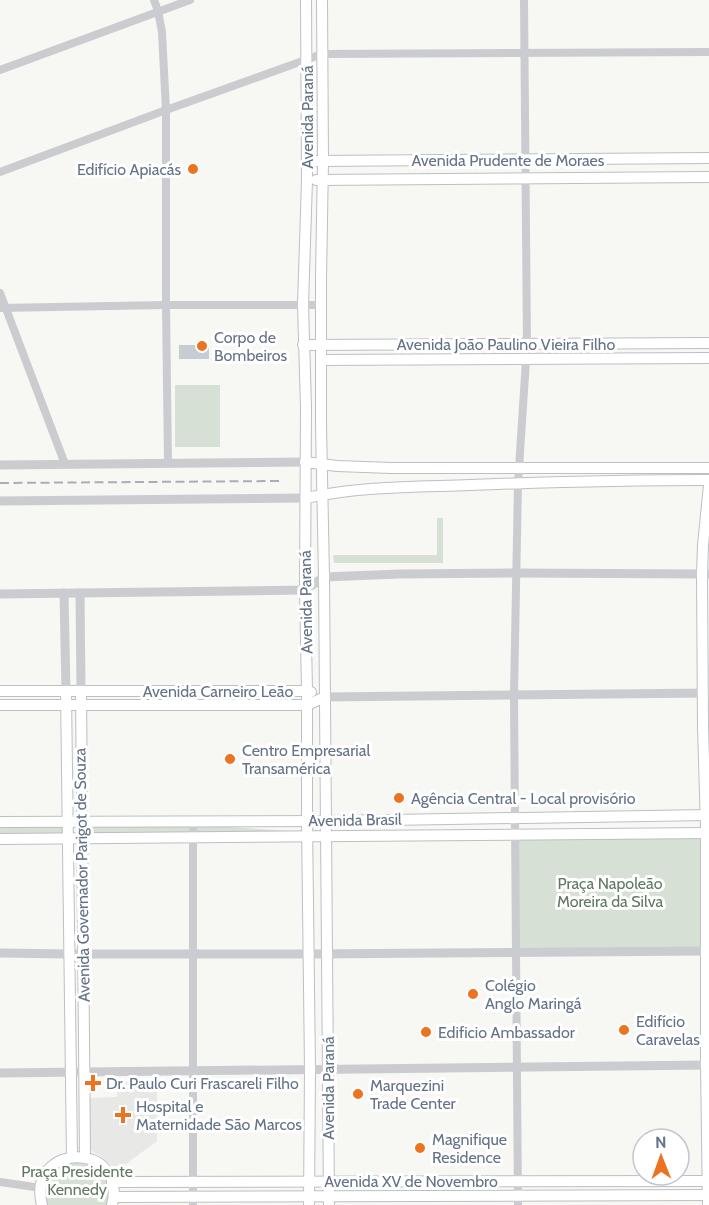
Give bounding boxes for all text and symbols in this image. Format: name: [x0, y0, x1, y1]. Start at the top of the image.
street label: Avenida Paraná: [298, 65, 317, 169]
street label: Avenida Prudente de Moraes: [412, 151, 605, 170]
place label: Edifício Apiacás: [77, 160, 181, 179]
marker: Edifício Apiacás: [186, 162, 200, 176]
place label: Corpo de Bombeiros: [214, 328, 287, 365]
street label: Avenida João Paulino Vieira Filho: [397, 335, 615, 354]
marker: Corpo de Bombeiros: [195, 339, 209, 353]
street label: Avenida Paraná: [296, 550, 316, 654]
street label: Avenida Carneiro Leão: [143, 682, 294, 701]
place label: Centro Empresarial Transamérica: [242, 741, 370, 778]
street label: Avenida Governador Parigot de Souza: [70, 747, 94, 1002]
marker: Centro Empresarial Transamérica: [223, 752, 237, 766]
place label: Agência Central - Local provisório: [411, 789, 636, 808]
marker: Agência Central - Local provisório: [392, 791, 406, 805]
street label: Avenida Brasil: [308, 810, 402, 830]
park label: Praça Napoleão Moreira da Silva: [557, 874, 663, 911]
place label: Colégio Anglo Maringá: [485, 976, 582, 1013]
marker: Colégio Anglo Maringá: [466, 987, 480, 1001]
place label: Edifício Caravelas: [636, 1012, 700, 1049]
place label: Edificio Ambassador: [438, 1023, 576, 1042]
marker: Edifício Caravelas: [617, 1023, 631, 1037]
marker: Edificio Ambassador: [419, 1025, 433, 1039]
street label: Avenida Paraná: [319, 1036, 338, 1140]
marker: Dr. Paulo Curi Frascareli Filho: [84, 1074, 102, 1092]
place label: Dr. Paulo Curi Frascareli Filho: [106, 1074, 299, 1093]
place label: Marquezini Trade Center: [370, 1076, 457, 1113]
marker: Marquezini Trade Center: [351, 1087, 365, 1101]
place label: Hospital e Maternidade São Marcos: [136, 1097, 302, 1134]
marker: Hospital e Maternidade São Marcos: [114, 1106, 132, 1124]
north arrow: [631, 1127, 691, 1187]
place label: Magnifique Residence: [432, 1130, 507, 1167]
text: N: [655, 1133, 667, 1152]
marker: Magnifique Residence: [413, 1141, 427, 1155]
park label: Praça Presidente Kennedy: [21, 1162, 133, 1199]
street label: Avenida XV de Novembro: [324, 1172, 498, 1191]

